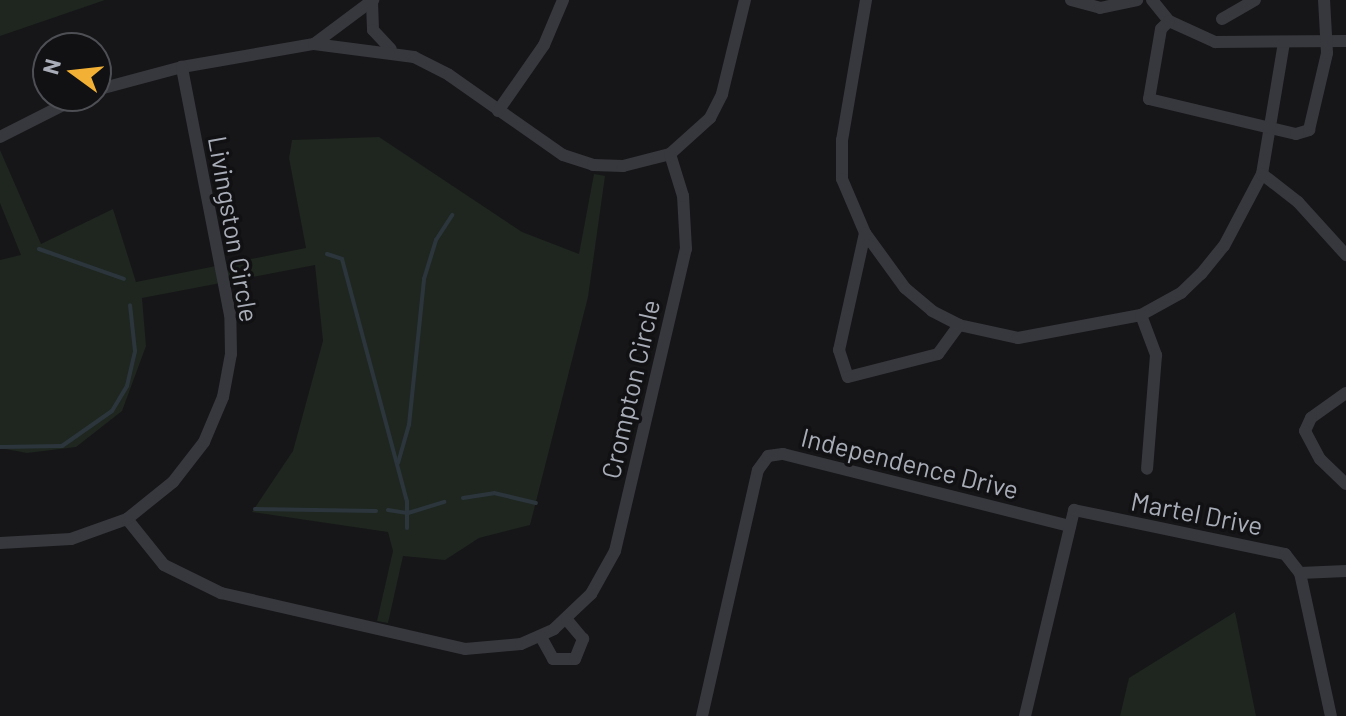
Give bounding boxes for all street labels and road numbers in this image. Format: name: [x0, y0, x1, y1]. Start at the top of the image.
street label: Livingston Circle: [202, 134, 266, 324]
street label: Crompton Circle: [594, 296, 666, 482]
street label: Independence Drive: [798, 421, 1022, 505]
street label: Martel Drive: [1128, 485, 1266, 541]

